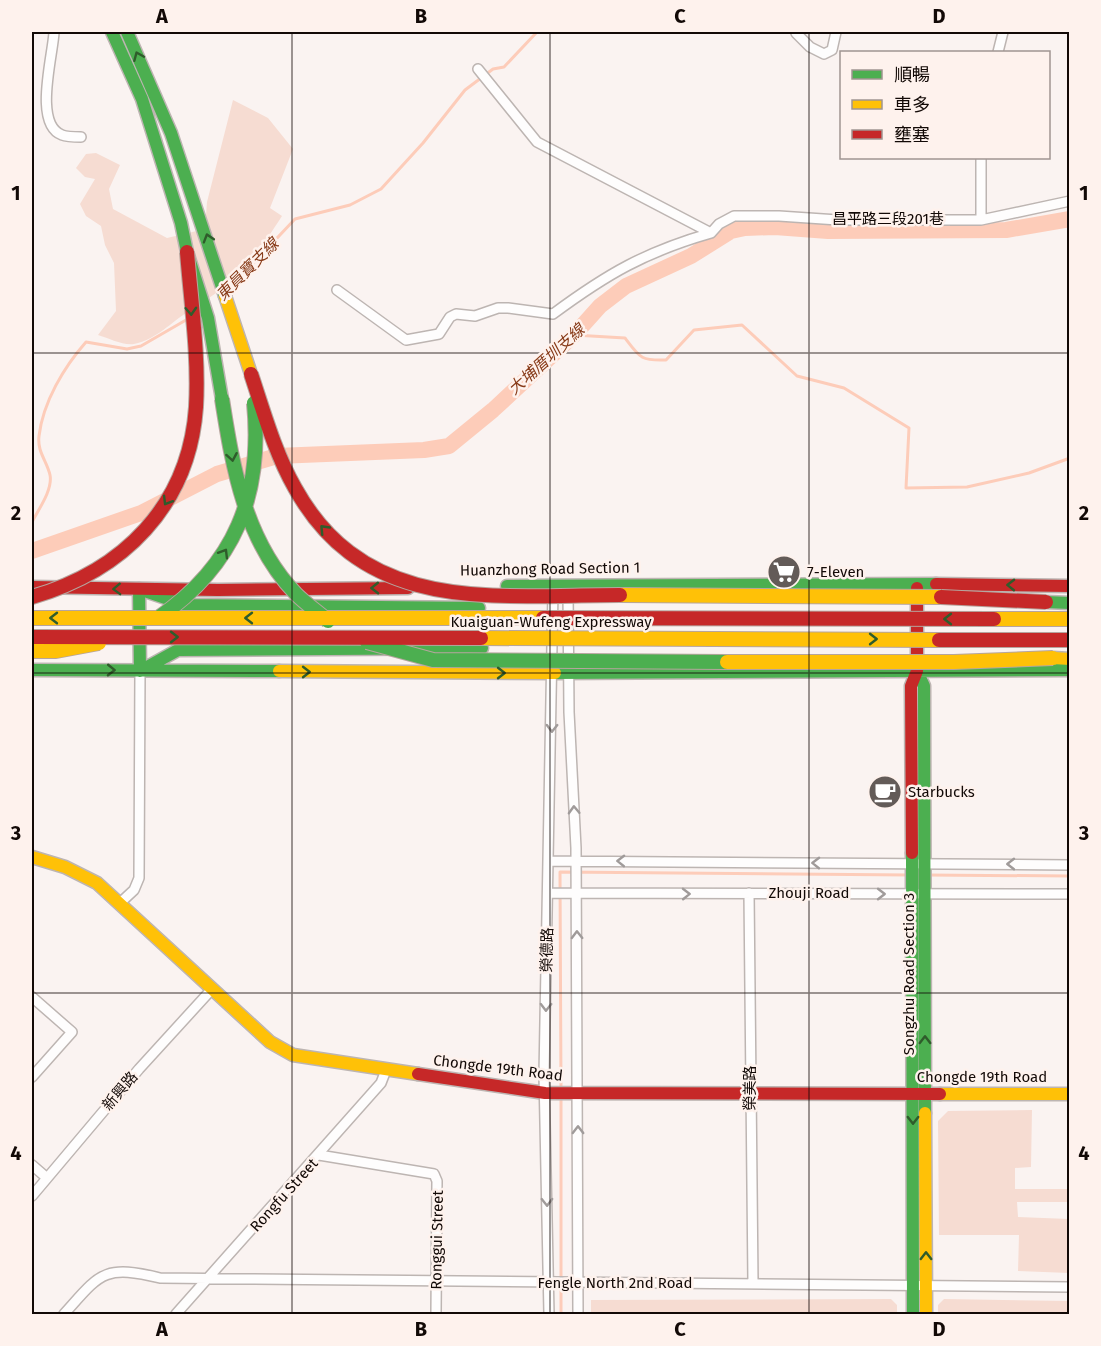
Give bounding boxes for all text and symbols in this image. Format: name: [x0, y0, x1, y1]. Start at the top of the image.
text: A: [155, 4, 169, 28]
text: B: [415, 4, 427, 28]
text: C: [674, 4, 686, 28]
text: D: [932, 4, 946, 28]
one-way arrow: [133, 51, 145, 62]
legend: [840, 51, 1050, 159]
text: 順暢: [894, 64, 930, 86]
text: 車多: [894, 94, 930, 116]
text: 壅塞: [894, 124, 930, 146]
text: 1: [11, 181, 21, 205]
text: 1: [1079, 181, 1089, 205]
street label: 昌平路三段201巷: [832, 210, 944, 228]
one-way arrow: [203, 233, 215, 244]
water label: 東員寶支線: [212, 233, 284, 304]
one-way arrow: [184, 306, 197, 315]
water label: 大埔厝圳支線: [504, 319, 590, 399]
one-way arrow: [225, 452, 238, 462]
one-way arrow: [163, 495, 174, 505]
text: 2: [11, 501, 21, 525]
text: 2: [1079, 501, 1089, 525]
one-way arrow: [320, 525, 331, 536]
one-way arrow: [217, 549, 228, 559]
supermarket icon: 7-Eleven: [766, 554, 802, 590]
street label: Huanzhong Road Section 1: [460, 558, 640, 580]
place label: 7-Eleven: [807, 563, 864, 581]
one-way arrow: [1007, 579, 1016, 591]
one-way arrow: [113, 582, 122, 595]
one-way arrow: [371, 582, 380, 594]
one-way arrow: [50, 612, 59, 624]
one-way arrow: [245, 612, 254, 624]
street label: Kuaiguan-Wufeng Expressway: [450, 613, 652, 631]
one-way arrow: [944, 613, 953, 625]
one-way arrow: [169, 631, 178, 643]
one-way arrow: [868, 633, 877, 645]
one-way arrow: [106, 664, 115, 677]
one-way arrow: [301, 666, 310, 678]
one-way arrow: [496, 667, 505, 679]
one-way arrow: [546, 724, 558, 733]
cafe icon: Starbucks: [867, 774, 903, 810]
place label: Starbucks: [908, 783, 975, 801]
one-way arrow: [568, 806, 581, 815]
text: 3: [10, 821, 21, 845]
text: 3: [1078, 821, 1089, 845]
one-way arrow: [617, 855, 626, 867]
one-way arrow: [812, 856, 821, 869]
one-way arrow: [1007, 858, 1016, 870]
street label: Zhouji Road: [768, 884, 850, 902]
one-way arrow: [681, 887, 690, 900]
one-way arrow: [876, 888, 885, 900]
street label: Songzhu Road Section 3: [900, 893, 918, 1055]
street label: 榮德路: [538, 927, 556, 973]
one-way arrow: [570, 931, 583, 940]
one-way arrow: [540, 1003, 552, 1012]
one-way arrow: [919, 1036, 931, 1045]
street label: Chongde 19th Road: [432, 1051, 564, 1085]
street label: 榮美路: [741, 1065, 759, 1111]
street label: 新興路: [99, 1068, 141, 1114]
street label: Chongde 19th Road: [917, 1068, 1047, 1086]
one-way arrow: [907, 1116, 919, 1125]
one-way arrow: [572, 1126, 584, 1135]
text: 4: [10, 1141, 22, 1165]
text: 4: [1078, 1141, 1090, 1165]
street label: Rongfu Street: [246, 1154, 322, 1235]
street label: Ronggui Street: [427, 1190, 447, 1290]
one-way arrow: [541, 1198, 553, 1207]
one-way arrow: [920, 1252, 932, 1261]
street label: Fengle North 2nd Road: [538, 1274, 692, 1292]
text: A: [155, 1317, 169, 1341]
text: B: [415, 1317, 427, 1341]
text: C: [674, 1317, 686, 1341]
text: D: [932, 1317, 946, 1341]

